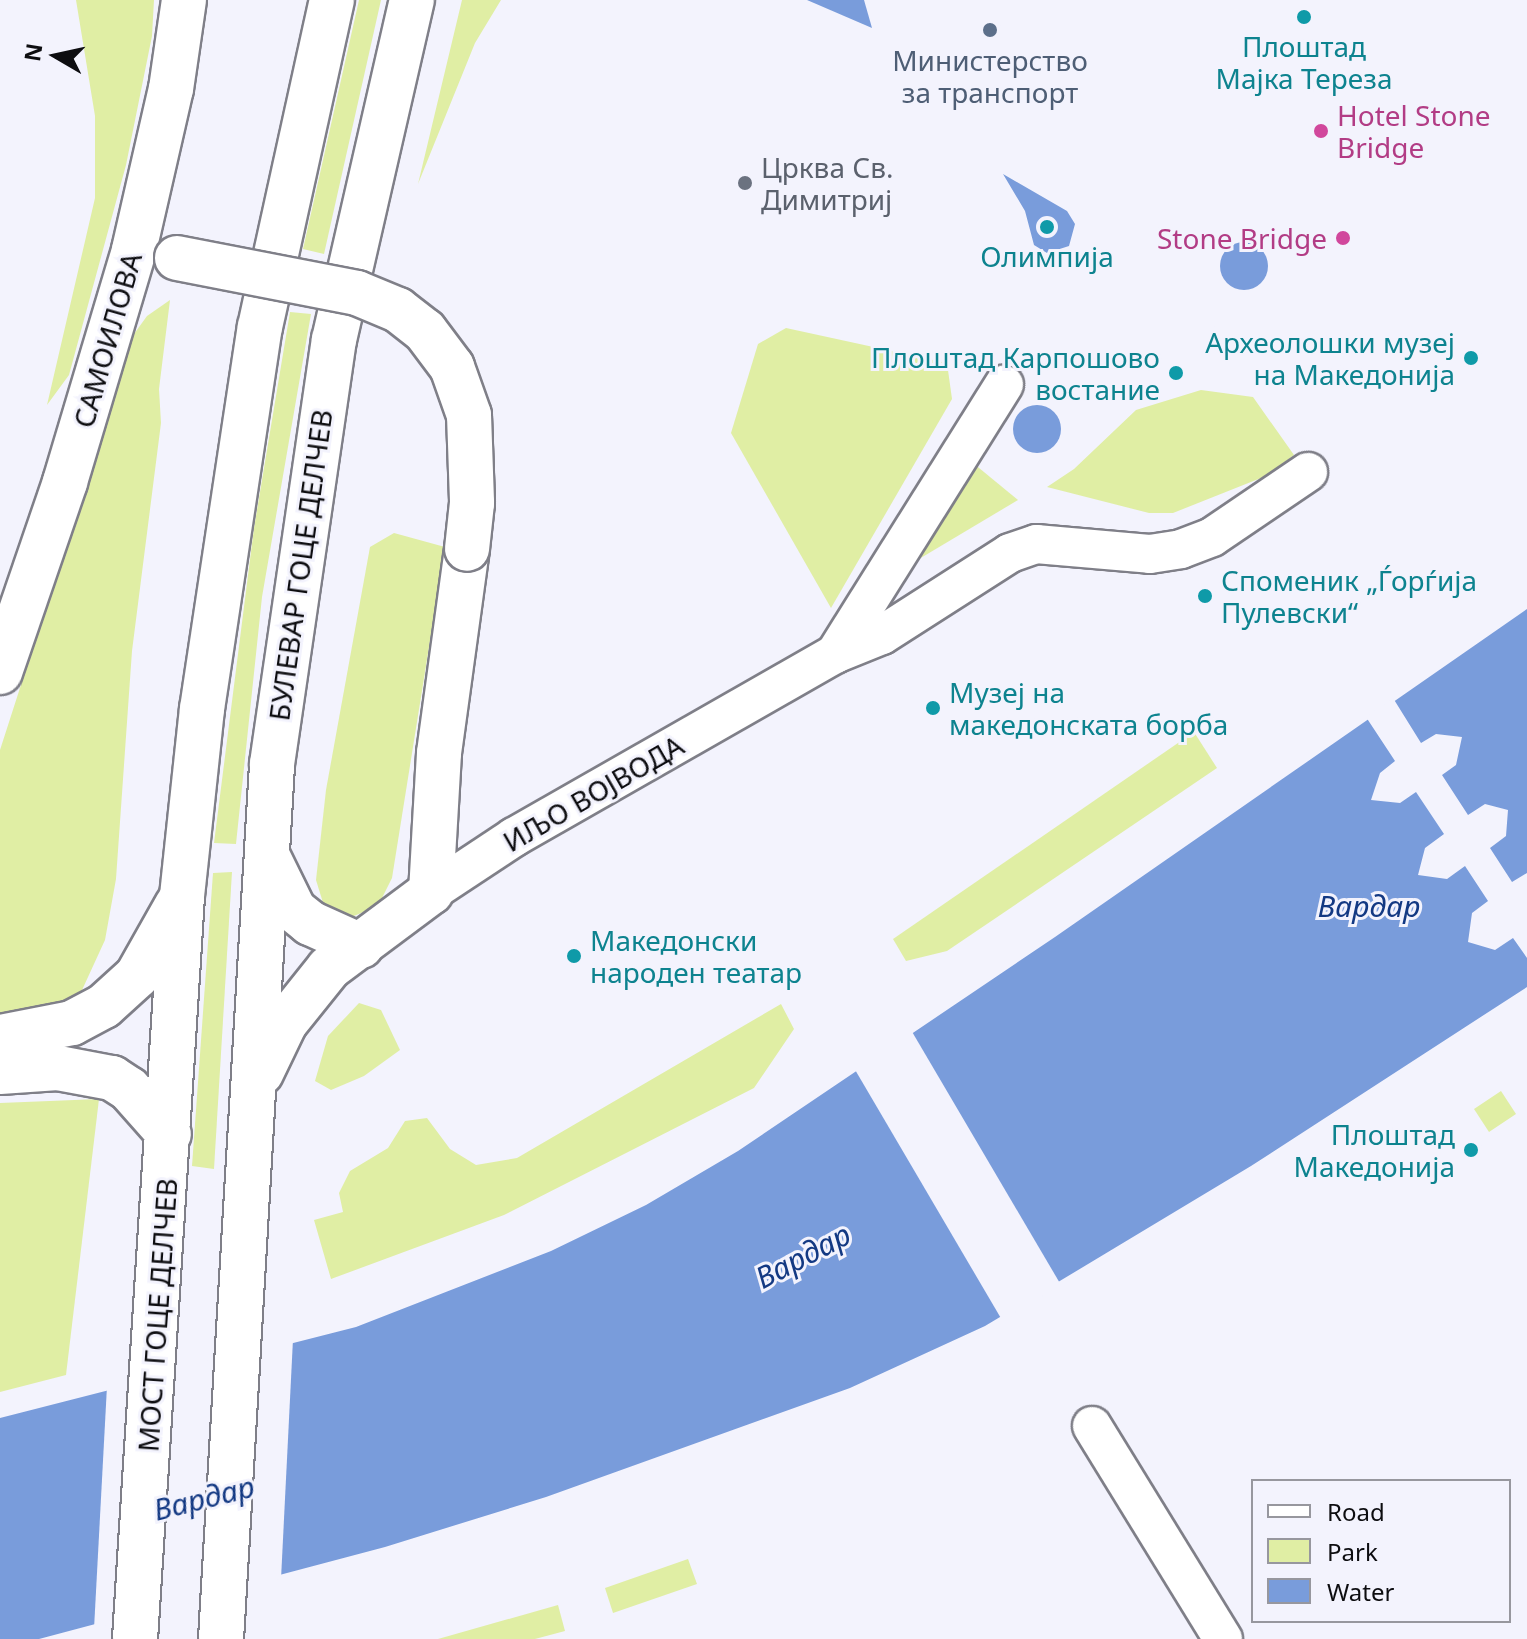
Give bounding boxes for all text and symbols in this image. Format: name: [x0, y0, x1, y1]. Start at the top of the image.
marker: Плоштад Мајка Тереза: [1295, 8, 1313, 26]
north arrow: [16, 16, 96, 96]
marker: Министерство за транспорт: [981, 21, 999, 39]
place label: Плоштад Мајка Тереза: [1216, 29, 1392, 95]
text: N: [16, 41, 49, 63]
place label: Министерство за транспорт: [892, 43, 1088, 109]
place label: Hotel Stone Bridge: [1337, 98, 1491, 164]
marker: Hotel Stone Bridge: [1312, 122, 1330, 140]
place label: Црква Св. Димитриј: [761, 150, 893, 216]
marker: Црква Св. Димитриј: [736, 174, 754, 192]
marker: Олимпија: [1038, 218, 1056, 236]
place label: Stone Bridge: [1157, 221, 1327, 255]
marker: Stone Bridge: [1334, 229, 1352, 247]
place label: Олимпија: [980, 239, 1114, 273]
street label: САМОИЛОВА: [66, 249, 148, 431]
place label: Археолошки музеј на Македонија: [1205, 325, 1455, 391]
place label: Плоштад Карпошово востание: [871, 340, 1160, 406]
marker: Археолошки музеј на Македонија: [1462, 349, 1480, 367]
marker: Плоштад Карпошово востание: [1167, 364, 1185, 382]
street label: БУЛЕВАР ГОЦЕ ДЕЛЧЕВ: [262, 407, 338, 723]
place label: Споменик „Ѓорѓија Пулевски“: [1221, 563, 1477, 629]
marker: Споменик „Ѓорѓија Пулевски“: [1196, 587, 1214, 605]
place label: Музеј на македонската борба: [949, 675, 1228, 741]
marker: Музеј на македонската борба: [924, 699, 942, 717]
street label: ИЉО ВОЈВОДА: [497, 728, 689, 858]
water label: Вардар: [1318, 888, 1420, 924]
place label: Македонски народен театар: [590, 923, 802, 989]
marker: Македонски народен театар: [565, 947, 583, 965]
place label: Плоштад Македонија: [1294, 1117, 1455, 1183]
marker: Плоштад Македонија: [1462, 1141, 1480, 1159]
street label: МОСТ ГОЦЕ ДЕЛЧЕВ: [131, 1177, 183, 1453]
water label: Вардар: [749, 1216, 857, 1296]
water label: Вардар: [150, 1468, 258, 1528]
legend: [1251, 1479, 1511, 1623]
text: Road: [1327, 1495, 1385, 1528]
text: Park: [1327, 1535, 1378, 1568]
text: Water: [1327, 1575, 1394, 1608]

